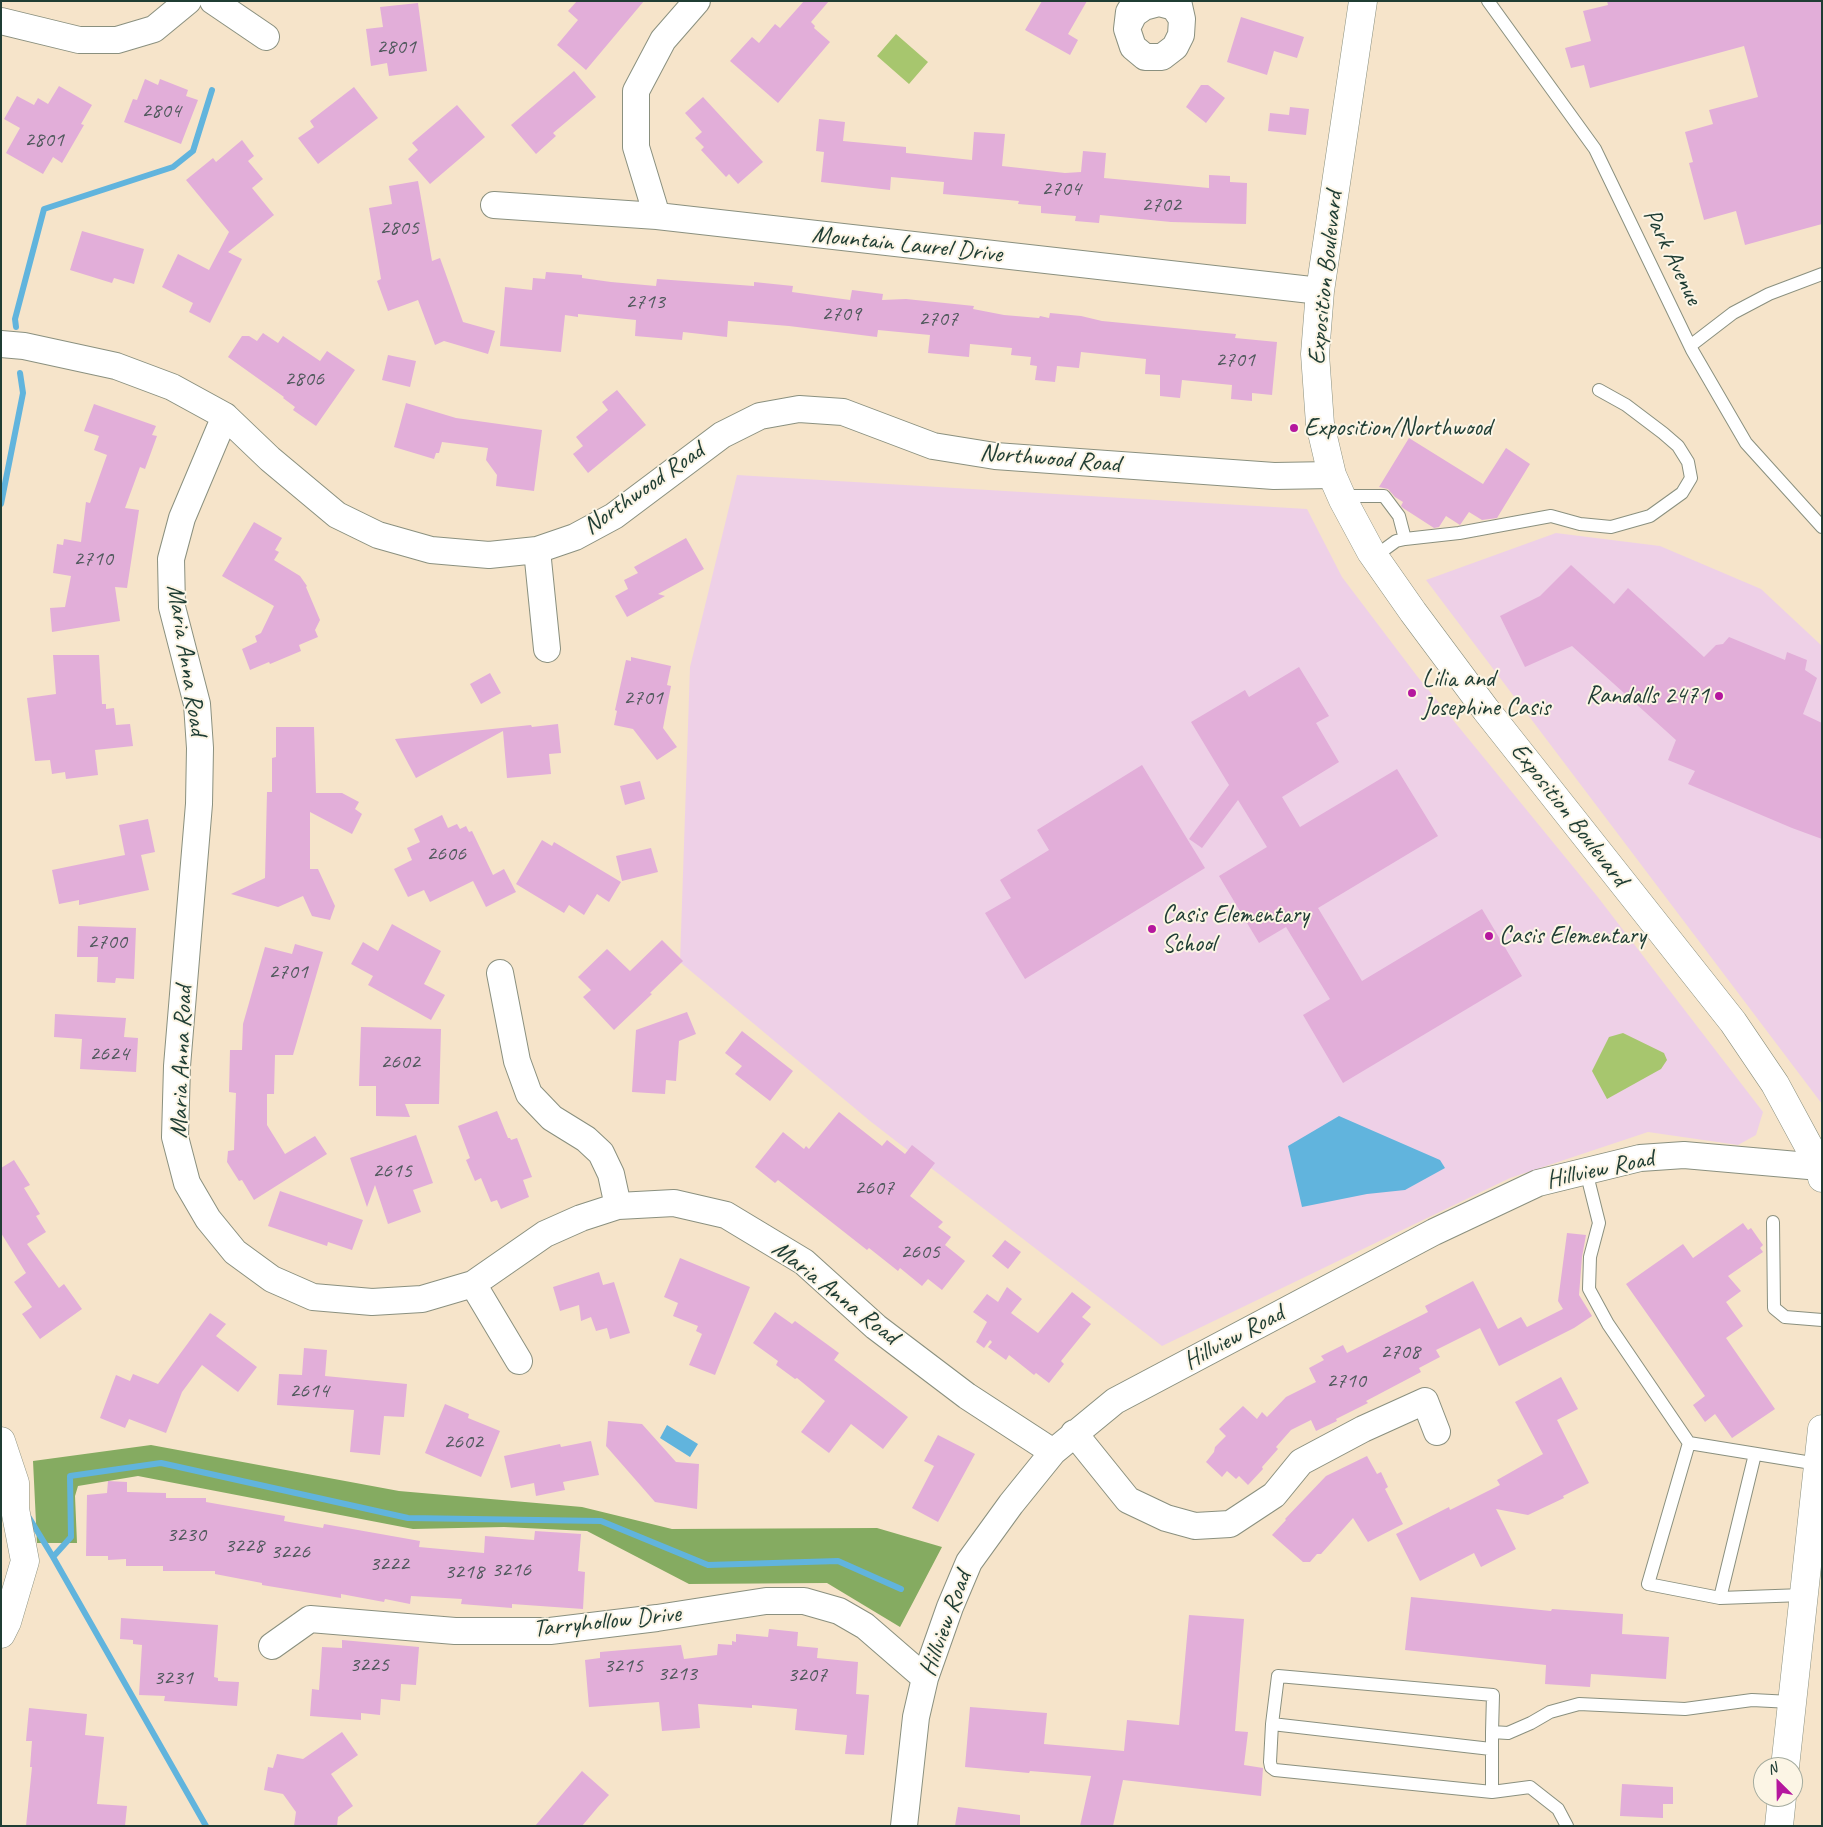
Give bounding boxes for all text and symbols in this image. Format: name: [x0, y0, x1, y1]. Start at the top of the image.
house number: 2801: [376, 34, 416, 60]
house number: 2804: [141, 98, 181, 124]
house number: 2801: [24, 127, 64, 153]
house number: 2704: [1041, 176, 1081, 202]
street label: Exposition Boulevard: [1302, 190, 1350, 366]
house number: 2702: [1141, 192, 1181, 218]
street label: Park Avenue: [1636, 204, 1708, 310]
house number: 2805: [379, 215, 419, 241]
street label: Mountain Laurel Drive: [810, 220, 1004, 270]
house number: 2713: [625, 289, 665, 315]
house number: 2709: [821, 301, 861, 327]
house number: 2707: [918, 306, 958, 332]
house number: 2701: [1215, 347, 1255, 373]
house number: 2806: [284, 366, 324, 392]
place label: Exposition/Northwood: [1304, 413, 1492, 443]
marker: Exposition/Northwood: [1288, 422, 1300, 434]
street label: Northwood Road: [578, 436, 710, 542]
street label: Northwood Road: [979, 438, 1121, 480]
house number: 2710: [73, 546, 113, 572]
street label: Maria Anna Road: [159, 582, 213, 738]
place label: Lilia and Josephine Casis: [1422, 664, 1550, 723]
place label: Randalls 2471: [1586, 681, 1709, 711]
house number: 2701: [623, 685, 663, 711]
marker: Lilia and Josephine Casis: [1406, 687, 1418, 699]
marker: Randalls 2471: [1713, 690, 1725, 702]
street label: Exposition Boulevard: [1504, 737, 1634, 893]
house number: 2606: [426, 841, 466, 867]
place label: Casis Elementary School: [1162, 900, 1309, 959]
place label: Casis Elementary: [1499, 921, 1646, 951]
marker: Casis Elementary School: [1146, 923, 1158, 935]
house number: 2700: [87, 929, 127, 955]
marker: Casis Elementary: [1483, 930, 1495, 942]
house number: 2701: [268, 959, 308, 985]
street label: Maria Anna Road: [164, 985, 200, 1139]
house number: 2624: [89, 1041, 129, 1067]
house number: 2602: [380, 1049, 420, 1075]
street label: Hillview Road: [1543, 1144, 1657, 1196]
house number: 2615: [372, 1158, 412, 1184]
house number: 2607: [854, 1175, 894, 1201]
street label: Maria Anna Road: [766, 1234, 904, 1352]
house number: 2605: [900, 1239, 940, 1265]
street label: Hillview Road: [1179, 1299, 1289, 1377]
house number: 2708: [1380, 1339, 1420, 1365]
house number: 2710: [1326, 1368, 1366, 1394]
house number: 2614: [289, 1378, 329, 1404]
house number: 2602: [443, 1429, 483, 1455]
house number: 3230: [166, 1522, 206, 1548]
house number: 3228: [224, 1533, 264, 1559]
house number: 3226: [270, 1539, 310, 1565]
house number: 3222: [369, 1551, 409, 1577]
house number: 3216: [491, 1557, 531, 1583]
house number: 3218: [444, 1559, 484, 1585]
street label: Hillview Road: [913, 1567, 979, 1681]
street label: Tarryhollow Drive: [532, 1599, 682, 1645]
house number: 3225: [349, 1652, 389, 1678]
house number: 3215: [603, 1653, 643, 1679]
house number: 3213: [657, 1661, 697, 1687]
house number: 3207: [787, 1662, 827, 1688]
house number: 3231: [153, 1665, 193, 1691]
north arrow: [1753, 1757, 1803, 1807]
text: N: [1765, 1759, 1780, 1778]

